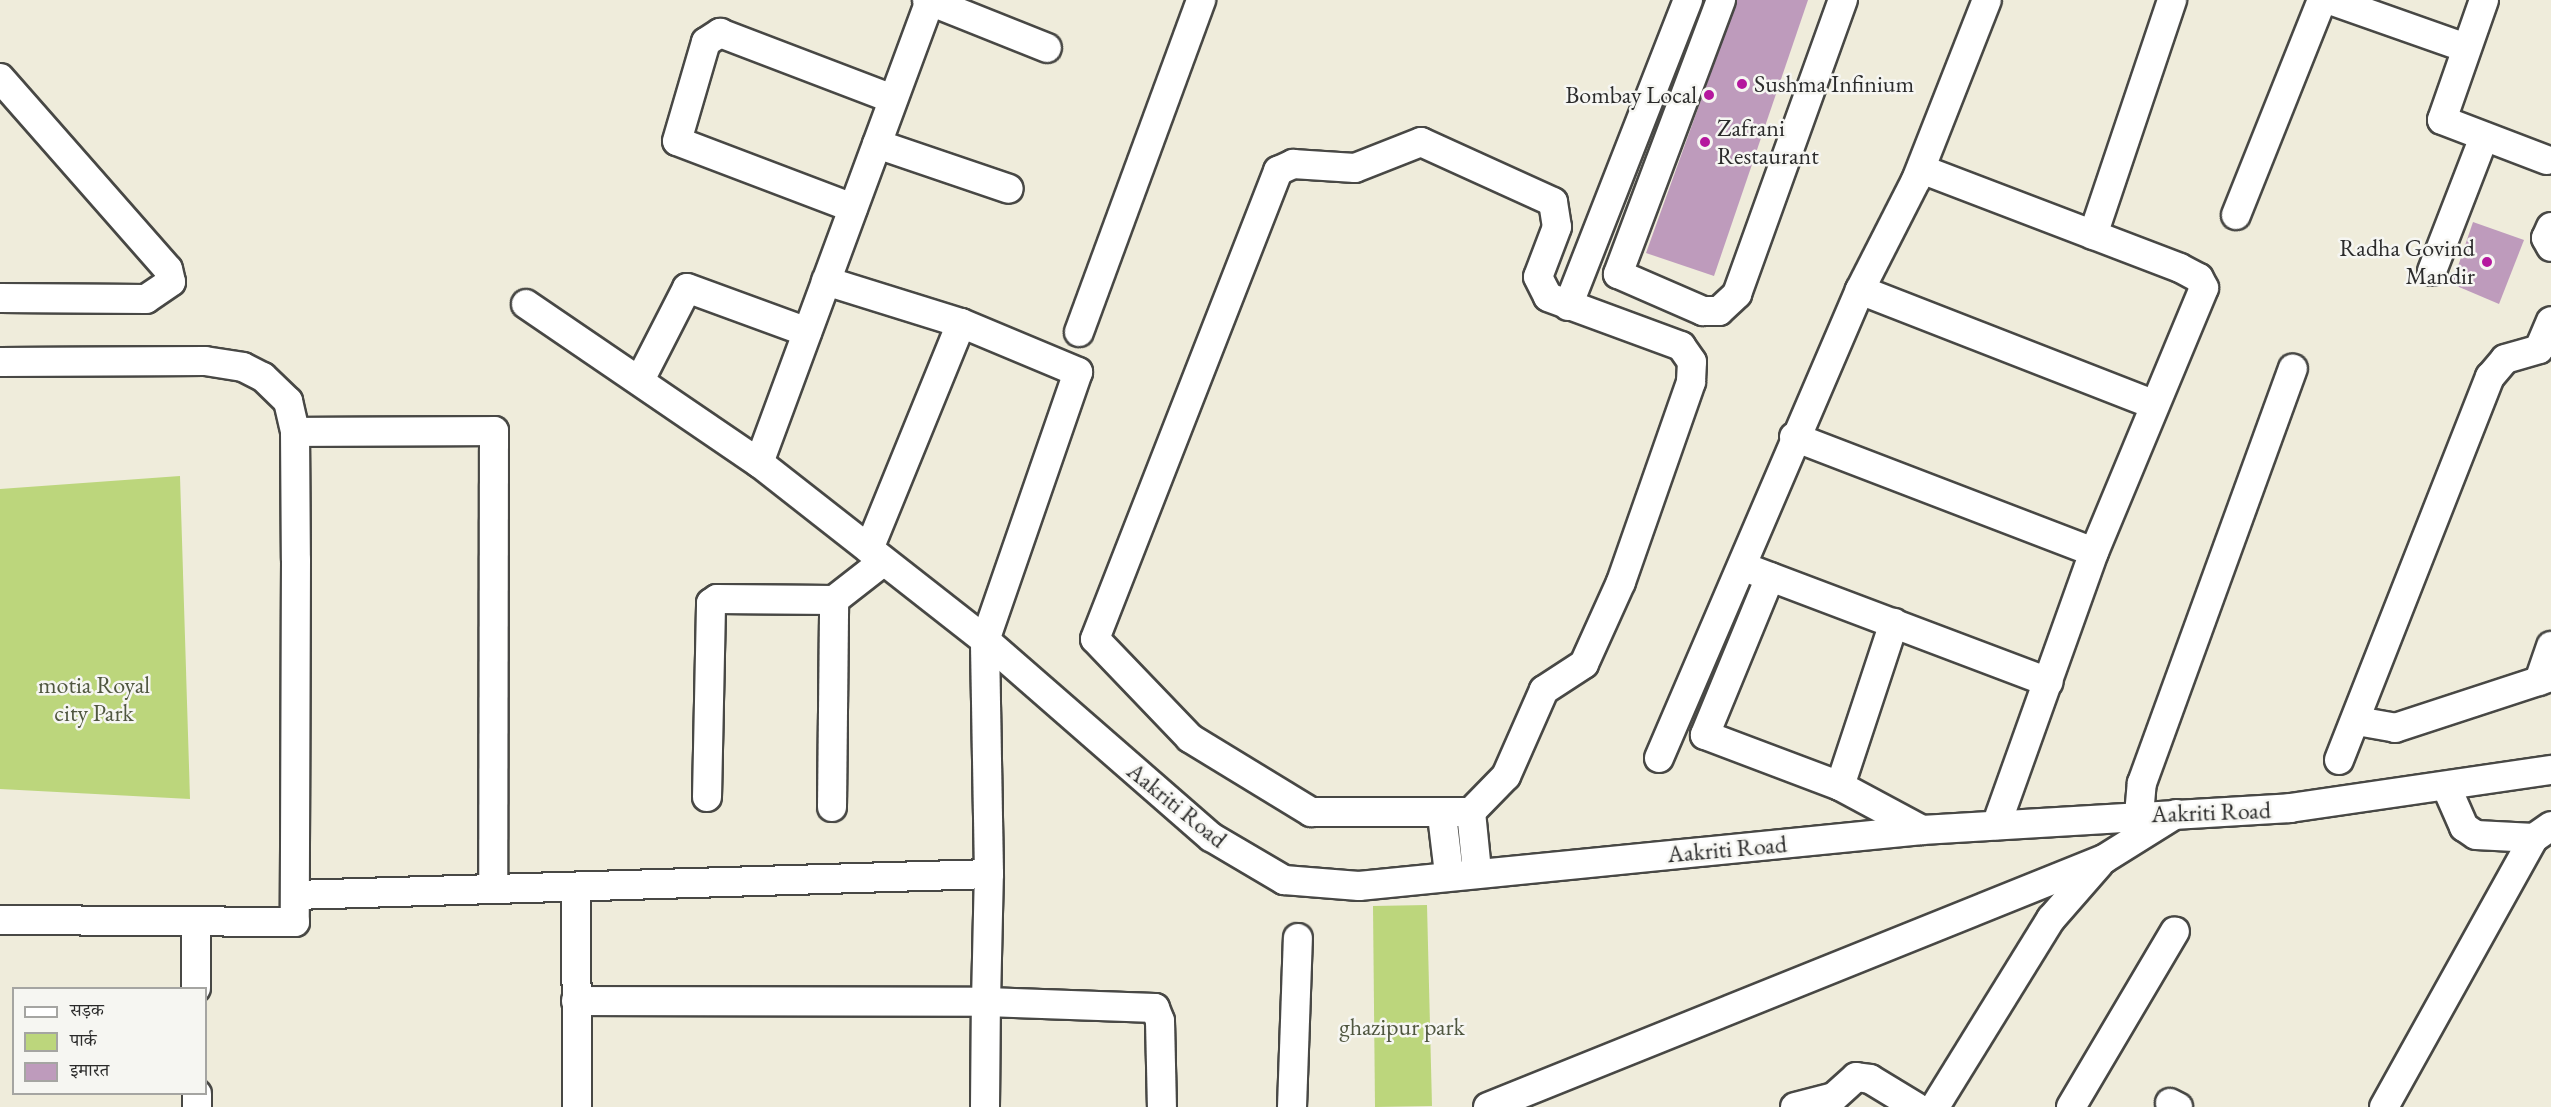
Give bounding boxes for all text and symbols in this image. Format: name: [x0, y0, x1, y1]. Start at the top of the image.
place label: Sushma Infinium: [1754, 70, 1914, 98]
marker: Sushma Infinium: [1735, 77, 1749, 91]
place label: Bombay Local: [1565, 81, 1697, 109]
marker: Bombay Local: [1702, 88, 1716, 102]
place label: Zafrani Restaurant: [1717, 114, 1819, 170]
marker: Zafrani Restaurant: [1698, 135, 1712, 149]
place label: Radha Govind Mandir: [2339, 234, 2475, 290]
marker: Radha Govind Mandir: [2480, 255, 2494, 269]
park label: motia Royal city Park: [38, 671, 150, 727]
street label: Aakriti Road: [1121, 756, 1233, 854]
street label: Aakriti Road: [2151, 796, 2271, 828]
street label: Aakriti Road: [1666, 829, 1788, 869]
legend: [12, 987, 207, 1095]
text: सड़क: [70, 998, 104, 1021]
park label: ghazipur park: [1339, 1013, 1465, 1041]
text: पार्क: [70, 1028, 97, 1051]
text: इमारत: [70, 1058, 109, 1081]

